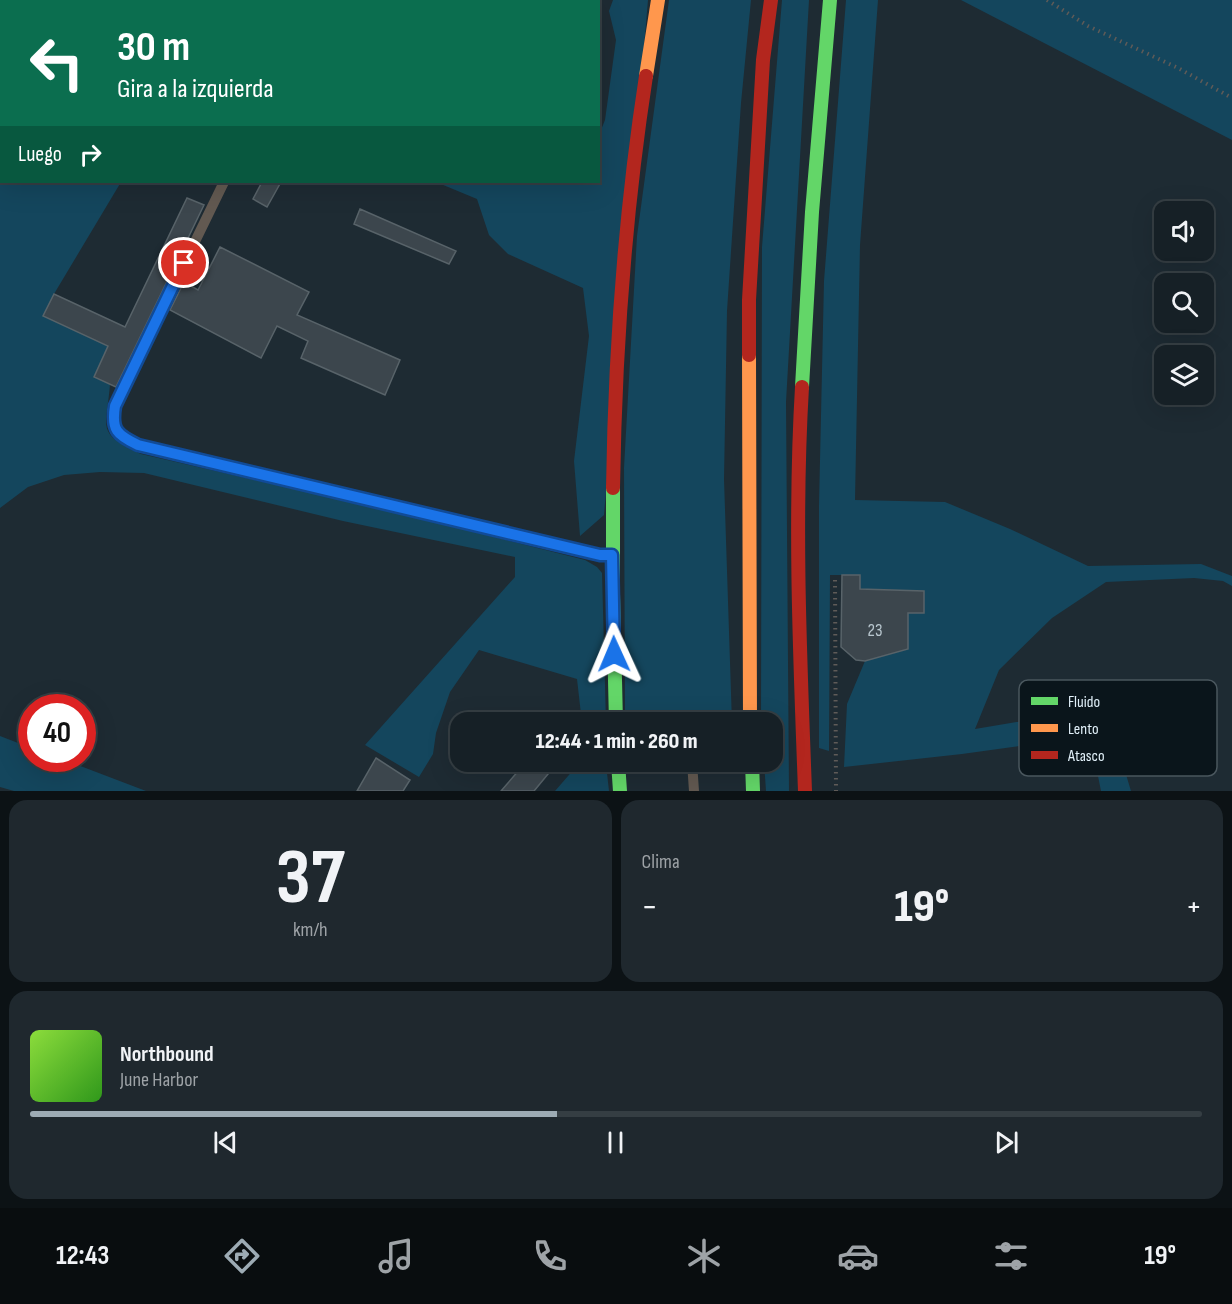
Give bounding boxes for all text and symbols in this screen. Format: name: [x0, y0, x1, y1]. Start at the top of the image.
text: 30 m: [117, 22, 190, 73]
icon: left: [18, 24, 96, 102]
text: Gira a la izquierda: [117, 73, 274, 105]
icon: right: [74, 138, 107, 171]
text: Luego: [18, 141, 62, 168]
map controls: [1154, 201, 1214, 405]
button: sound: [1154, 201, 1214, 261]
pin: [158, 237, 209, 288]
icon: arrive: [167, 246, 200, 279]
button: search: [1154, 273, 1214, 333]
button: layers: [1154, 345, 1214, 405]
house number: 23: [868, 620, 883, 641]
position arrow: [582, 622, 646, 686]
legend: [1019, 680, 1217, 776]
text: Fluido: [1068, 693, 1100, 712]
speed limit sign: 40: [18, 694, 96, 772]
text: Lento: [1068, 720, 1099, 739]
text: 12:44 · 1 min · 260 m: [535, 728, 698, 755]
text: Atasco: [1067, 747, 1105, 766]
text: 37: [276, 832, 345, 925]
text: Clima: [642, 850, 680, 874]
text: 19°: [894, 880, 949, 935]
text: −: [642, 887, 658, 927]
text: +: [1186, 887, 1202, 927]
text: km/h: [293, 918, 328, 942]
text: Northbound: [120, 1041, 214, 1068]
text: June Harbor: [120, 1068, 198, 1092]
icon: previous: [209, 1126, 242, 1159]
icon: pause: [599, 1126, 632, 1159]
icon: next: [990, 1126, 1023, 1159]
icon: directions: [221, 1235, 263, 1277]
icon: music: [375, 1235, 417, 1277]
icon: phone: [529, 1235, 571, 1277]
icon: climate: [683, 1235, 725, 1277]
icon: car: [837, 1235, 879, 1277]
icon: filters: [990, 1235, 1032, 1277]
text: 12:43: [56, 1240, 109, 1272]
text: 19°: [1144, 1240, 1176, 1272]

